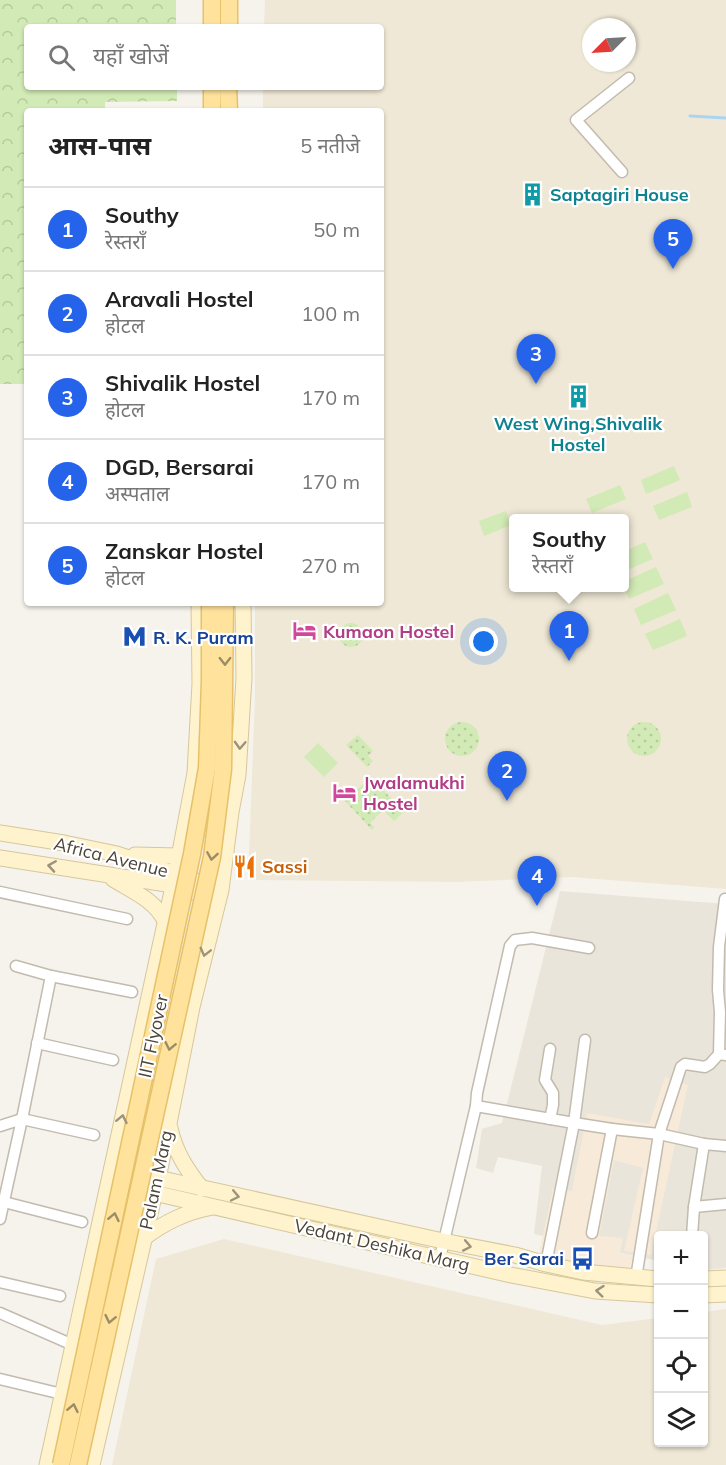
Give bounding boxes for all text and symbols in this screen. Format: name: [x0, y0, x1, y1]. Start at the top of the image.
north arrow: [582, 18, 636, 72]
search box: [24, 24, 384, 90]
icon: search: [45, 41, 78, 74]
text: यहाँ खोजें: [93, 42, 169, 70]
text: आस-पास: [48, 129, 151, 162]
text: 5 नतीजे: [300, 133, 360, 158]
building icon: Saptagiri House: [519, 181, 545, 207]
place label: Saptagiri House: [550, 183, 689, 206]
text: Southy: [105, 201, 179, 229]
text: 1: [62, 217, 74, 242]
text: 50 m: [313, 217, 360, 242]
pin: 5: [654, 220, 692, 269]
text: रेस्तराँ: [105, 229, 146, 254]
text: Aravali Hostel: [105, 285, 253, 313]
text: 2: [62, 301, 74, 326]
text: 100 m: [301, 301, 360, 326]
text: होटल: [105, 313, 144, 338]
pin: 3: [516, 334, 556, 384]
text: Shivalik Hostel: [105, 369, 260, 397]
building icon: West Wing,Shivalik Hostel: [565, 384, 591, 410]
text: 3: [62, 385, 74, 410]
text: 170 m: [301, 385, 360, 410]
text: होटल: [105, 397, 144, 422]
place label: West Wing,Shivalik Hostel: [494, 412, 663, 456]
text: DGD, Bersarai: [105, 453, 254, 481]
text: 4: [62, 469, 74, 494]
text: 170 m: [301, 469, 360, 494]
text: अस्पताल: [105, 481, 170, 506]
popup: [509, 514, 629, 592]
text: Southy: [532, 525, 606, 553]
text: Zanskar Hostel: [105, 537, 263, 565]
text: 5: [62, 553, 74, 578]
text: 270 m: [301, 553, 360, 578]
text: रेस्तराँ: [532, 553, 573, 578]
text: होटल: [105, 565, 144, 590]
pin: 1: [550, 612, 588, 661]
hotel icon: Kumaon Hostel: [292, 618, 318, 644]
place label: Kumaon Hostel: [323, 620, 454, 643]
metro station icon: R. K. Puram: [122, 624, 148, 650]
place label: R. K. Puram: [153, 626, 254, 649]
your location: [469, 627, 498, 656]
one-way arrow: [218, 657, 231, 666]
one-way arrow: [234, 741, 247, 750]
pin: 2: [488, 752, 526, 801]
place label: Jwalamukhi Hostel: [363, 771, 465, 815]
hotel icon: Jwalamukhi Hostel: [332, 779, 358, 805]
street label: Africa Avenue: [51, 832, 171, 882]
one-way arrow: [206, 850, 219, 860]
restaurant icon: Sassi: [231, 853, 257, 879]
place label: Sassi: [262, 855, 308, 878]
pin: 4: [518, 856, 556, 906]
one-way arrow: [48, 860, 57, 872]
one-way arrow: [200, 947, 213, 957]
street label: IIT Flyover: [133, 992, 173, 1080]
one-way arrow: [165, 1041, 178, 1051]
one-way arrow: [115, 1115, 128, 1125]
street label: Palam Marg: [134, 1128, 178, 1232]
one-way arrow: [230, 1189, 240, 1202]
one-way arrow: [107, 1212, 120, 1222]
street label: Vedant Deshika Marg: [292, 1214, 472, 1276]
map controls: [654, 1231, 708, 1447]
button: +: [654, 1231, 708, 1285]
one-way arrow: [462, 1239, 472, 1252]
bus stop icon: Ber Sarai: [569, 1245, 595, 1271]
place label: Ber Sarai: [484, 1247, 564, 1270]
one-way arrow: [596, 1285, 605, 1298]
button: −: [654, 1285, 708, 1339]
one-way arrow: [105, 1314, 118, 1324]
button: locate: [654, 1339, 708, 1393]
button: layers: [654, 1393, 708, 1447]
one-way arrow: [66, 1403, 79, 1413]

